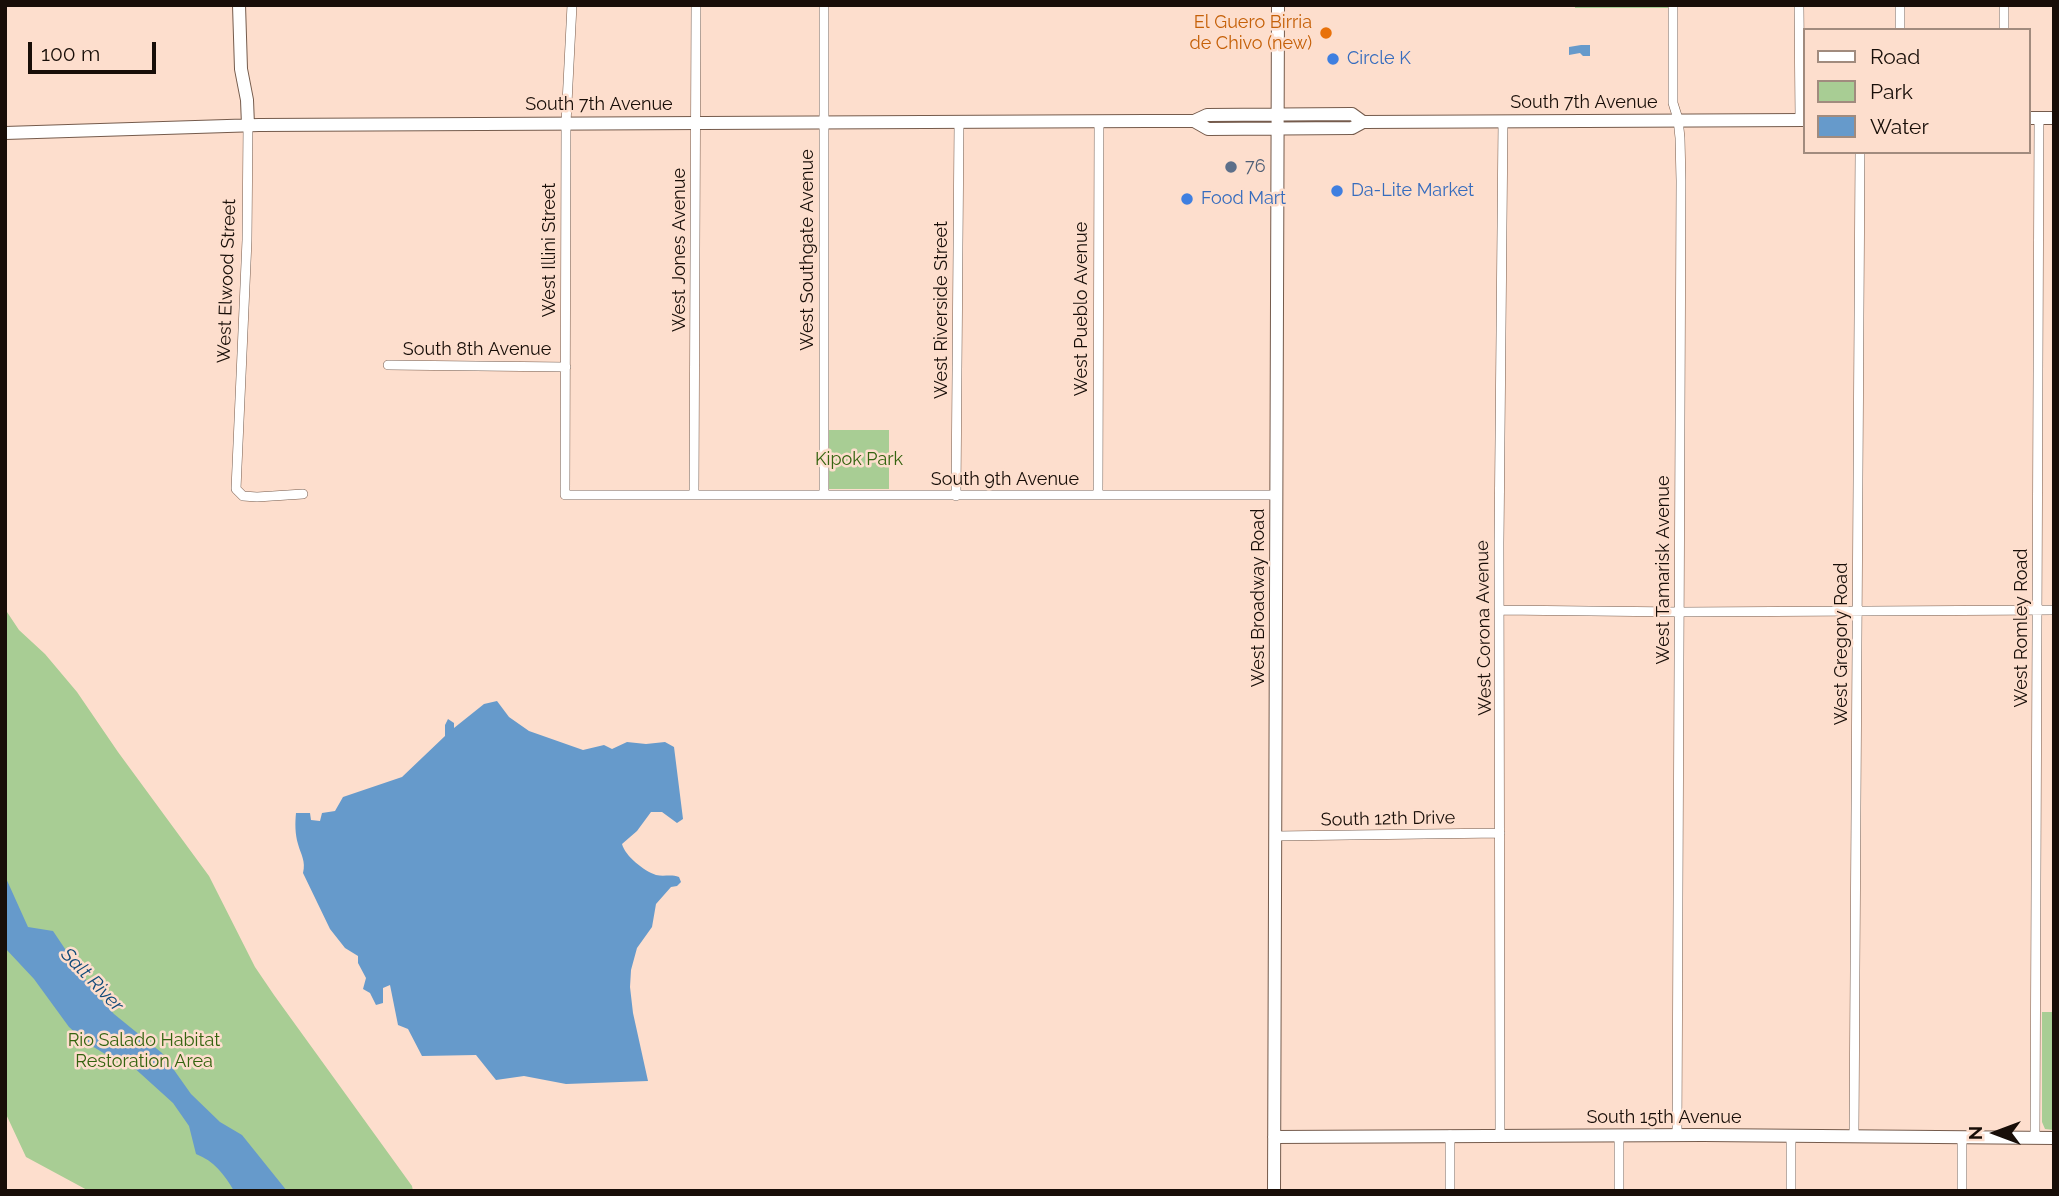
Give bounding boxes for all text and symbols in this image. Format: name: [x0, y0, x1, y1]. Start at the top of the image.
place label: El Guero Birria de Chivo (new): [1189, 12, 1312, 54]
marker: El Guero Birria de Chivo (new): [1318, 25, 1334, 41]
scale bar: [32, 28, 159, 72]
legend: [1804, 28, 2031, 154]
text: 100 m: [41, 41, 100, 66]
text: Road: [1870, 44, 1920, 69]
place label: Circle K: [1347, 48, 1411, 70]
marker: Circle K: [1325, 51, 1341, 67]
text: Park: [1870, 79, 1913, 104]
street label: South 7th Avenue: [1510, 92, 1658, 114]
street label: South 7th Avenue: [525, 94, 673, 116]
text: Water: [1870, 114, 1929, 139]
street label: West Southgate Avenue: [797, 149, 819, 351]
place label: 76: [1245, 156, 1265, 178]
marker: 76: [1223, 159, 1239, 175]
street label: West Jones Avenue: [669, 168, 691, 332]
place label: Da-Lite Market: [1351, 180, 1474, 202]
street label: West Illini Street: [539, 183, 561, 317]
marker: Da-Lite Market: [1329, 183, 1345, 199]
place label: Food Mart: [1201, 188, 1286, 210]
marker: Food Mart: [1179, 191, 1195, 207]
street label: West Elwood Street: [213, 198, 241, 364]
street label: West Riverside Street: [931, 221, 953, 399]
street label: West Pueblo Avenue: [1071, 222, 1093, 396]
street label: South 8th Avenue: [403, 339, 551, 361]
park label: Kipok Park: [815, 449, 903, 471]
street label: South 9th Avenue: [931, 469, 1079, 491]
street label: West Tamarisk Avenue: [1653, 476, 1675, 664]
street label: West Broadway Road: [1248, 509, 1270, 687]
street label: West Corona Avenue: [1472, 540, 1496, 716]
street label: West Romley Road: [2011, 549, 2033, 707]
street label: West Gregory Road: [1831, 563, 1853, 725]
street label: South 12th Drive: [1321, 807, 1455, 831]
water label: Salt River: [56, 943, 128, 1017]
park label: Rio Salado Habitat Restoration Area: [68, 1030, 220, 1072]
north arrow: [1961, 1098, 2031, 1168]
street label: South 15th Avenue: [1586, 1107, 1742, 1129]
text: N: [1964, 1126, 1986, 1140]

